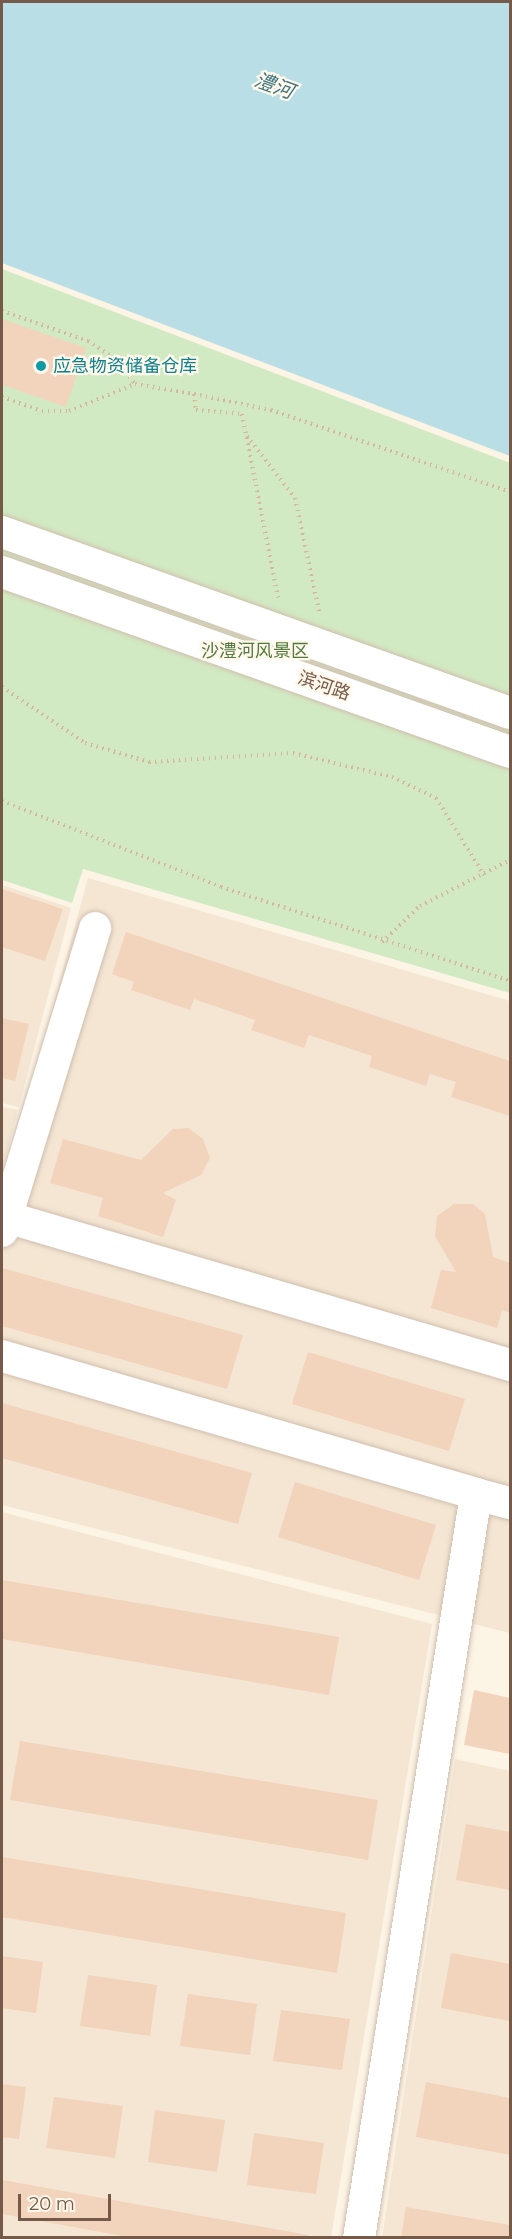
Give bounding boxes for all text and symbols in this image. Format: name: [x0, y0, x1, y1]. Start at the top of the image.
water label: 澧河: [251, 68, 297, 104]
place label: 应急物资储备仓库: [53, 355, 197, 377]
marker: 应急物资储备仓库: [34, 359, 48, 373]
park label: 沙澧河风景区: [201, 640, 309, 662]
street label: 滨河路: [295, 667, 353, 705]
scale bar: [21, 2182, 114, 2220]
text: 20 m: [29, 2193, 75, 2215]

